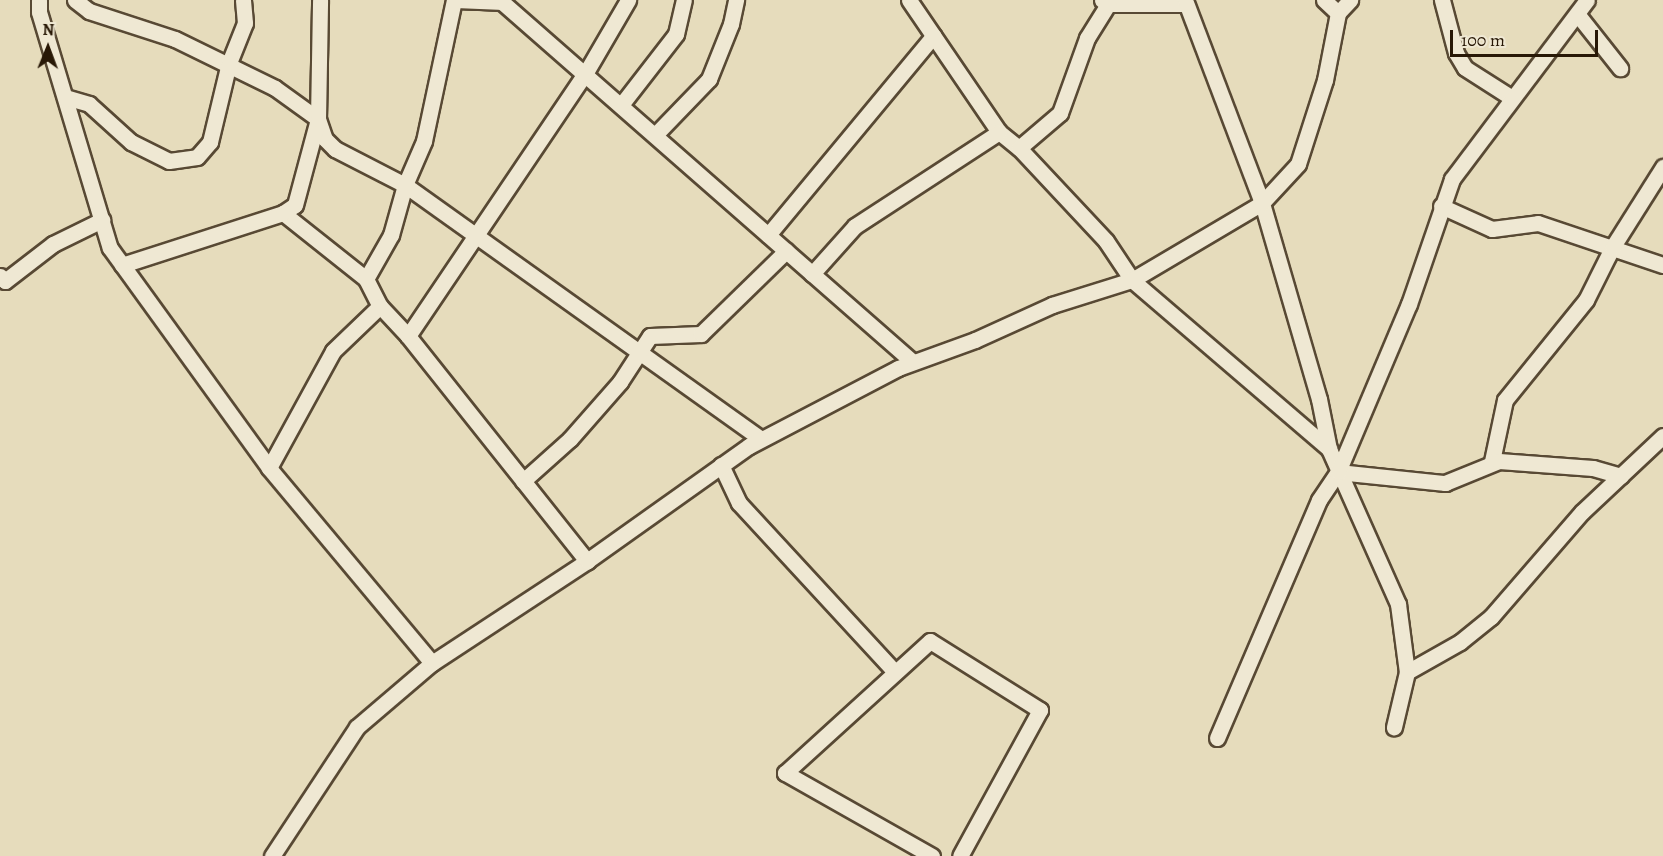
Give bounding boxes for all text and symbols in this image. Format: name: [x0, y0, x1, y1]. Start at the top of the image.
north arrow: [18, 18, 78, 78]
scale bar: [1453, 18, 1602, 56]
text: N: [42, 19, 54, 41]
text: 100 m: [1461, 28, 1505, 52]

